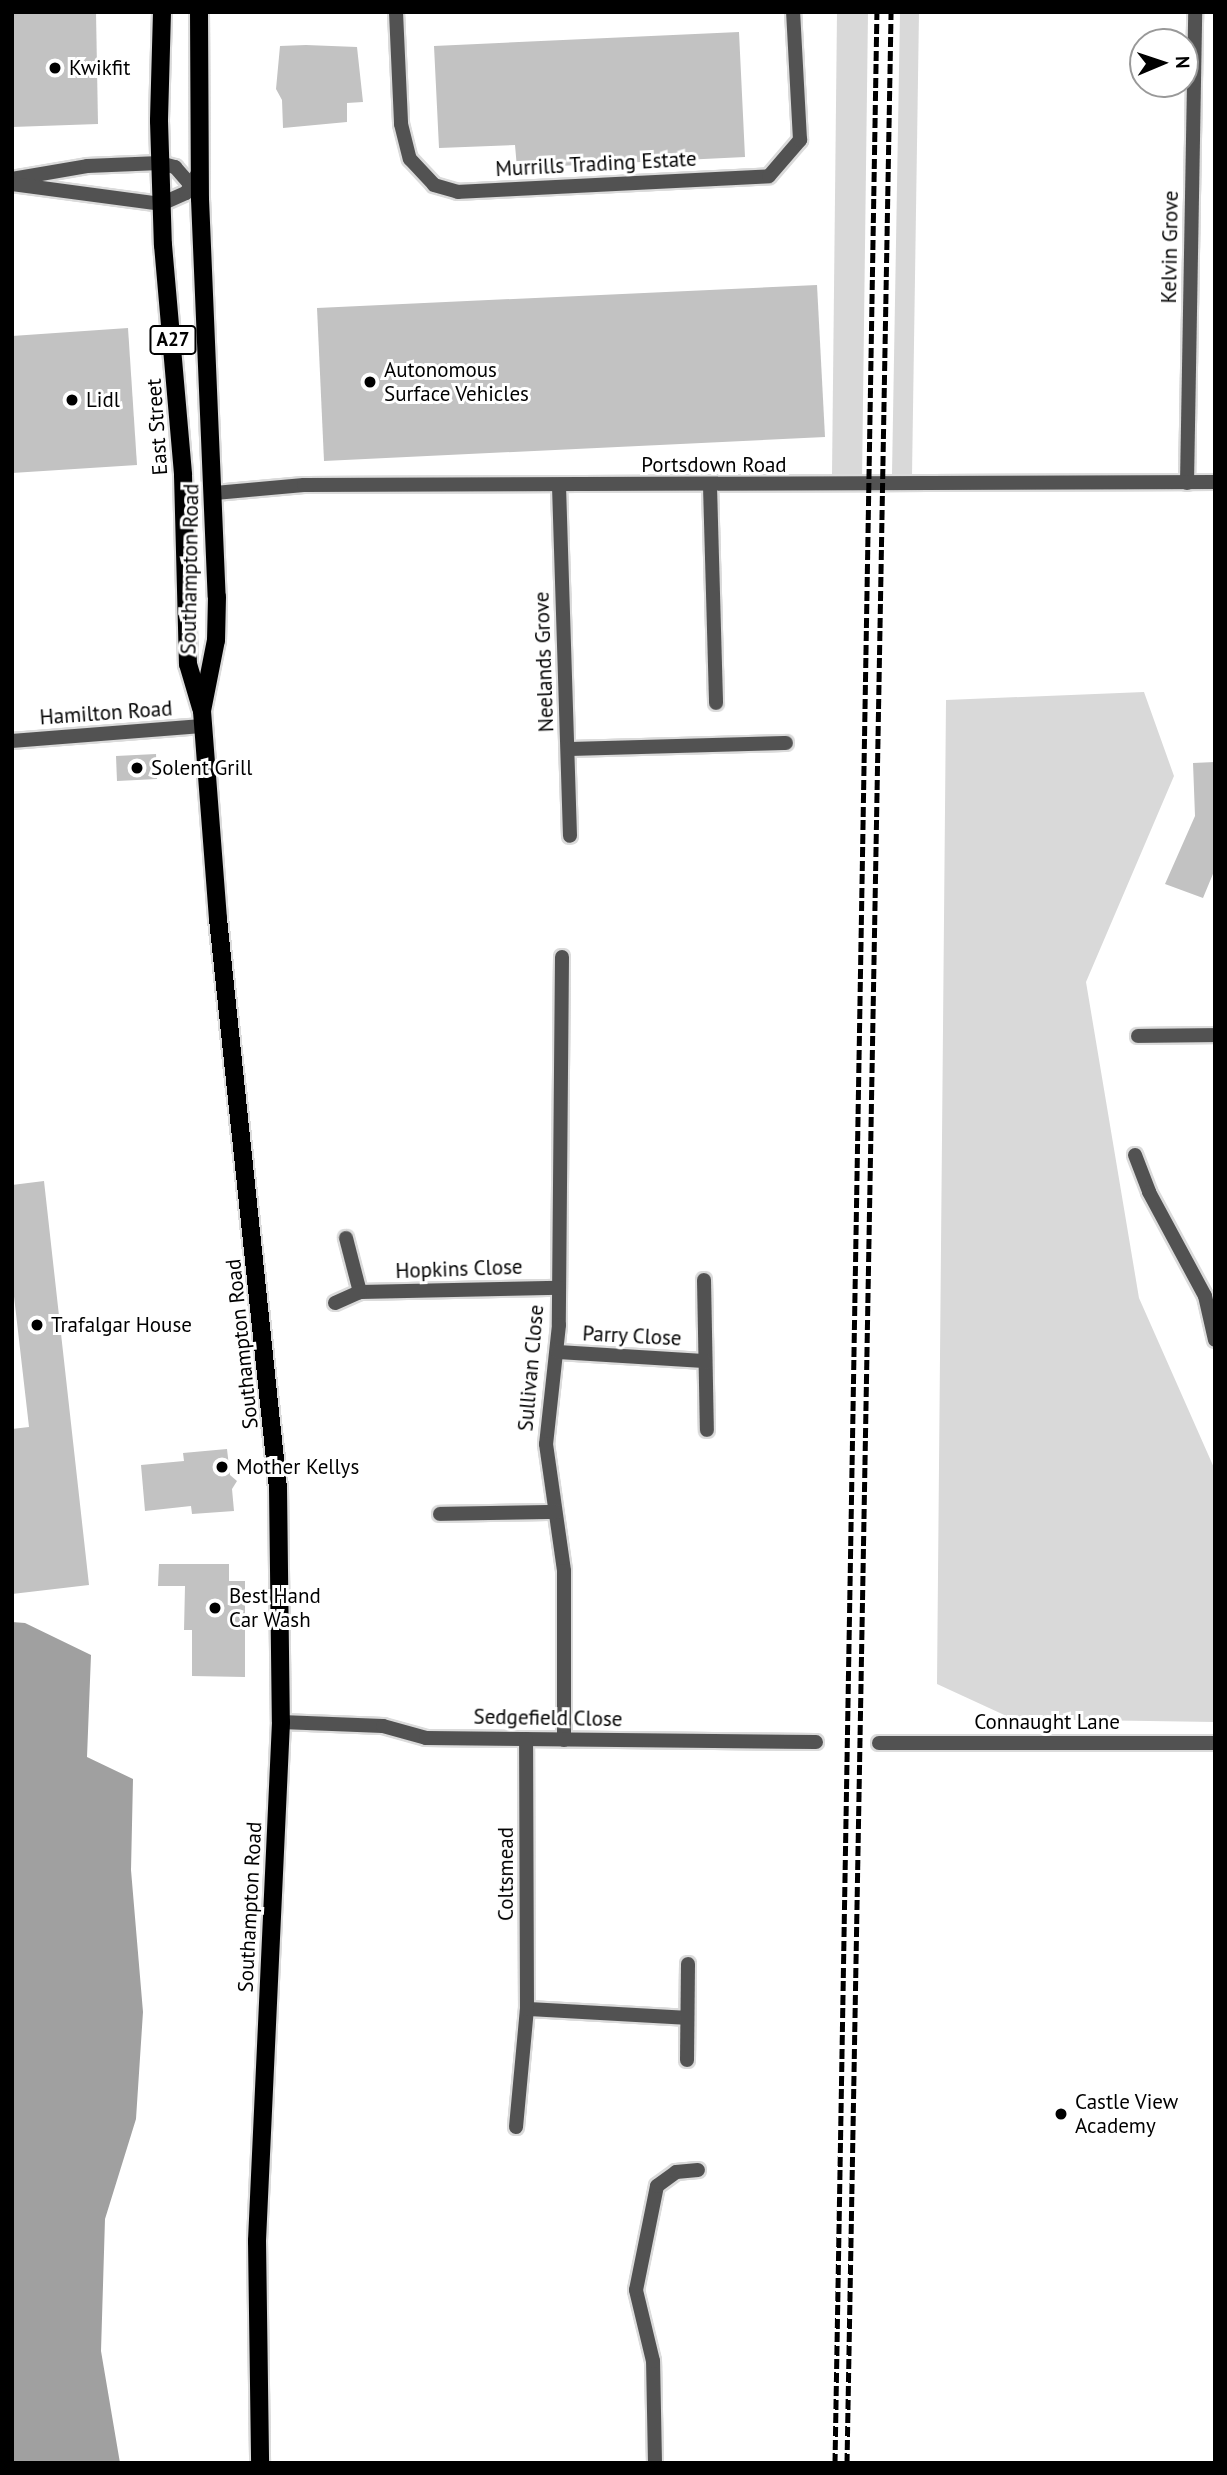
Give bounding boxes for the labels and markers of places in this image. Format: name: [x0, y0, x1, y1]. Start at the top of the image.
place label: Kwikfit: [69, 55, 130, 81]
marker: Kwikfit: [47, 60, 63, 76]
place label: Autonomous Surface Vehicles: [384, 357, 530, 407]
marker: Autonomous Surface Vehicles: [362, 374, 378, 390]
place label: Lidl: [86, 387, 120, 413]
marker: Lidl: [64, 392, 80, 408]
place label: Solent Grill: [151, 755, 252, 781]
marker: Solent Grill: [129, 760, 145, 776]
place label: Trafalgar House: [51, 1312, 192, 1338]
marker: Trafalgar House: [29, 1317, 45, 1333]
place label: Mother Kellys: [236, 1454, 359, 1480]
marker: Mother Kellys: [214, 1459, 230, 1475]
place label: Best Hand Car Wash: [229, 1583, 321, 1633]
marker: Best Hand Car Wash: [207, 1600, 223, 1616]
place label: Castle View Academy: [1075, 2089, 1179, 2139]
marker: Castle View Academy: [1053, 2106, 1069, 2122]

